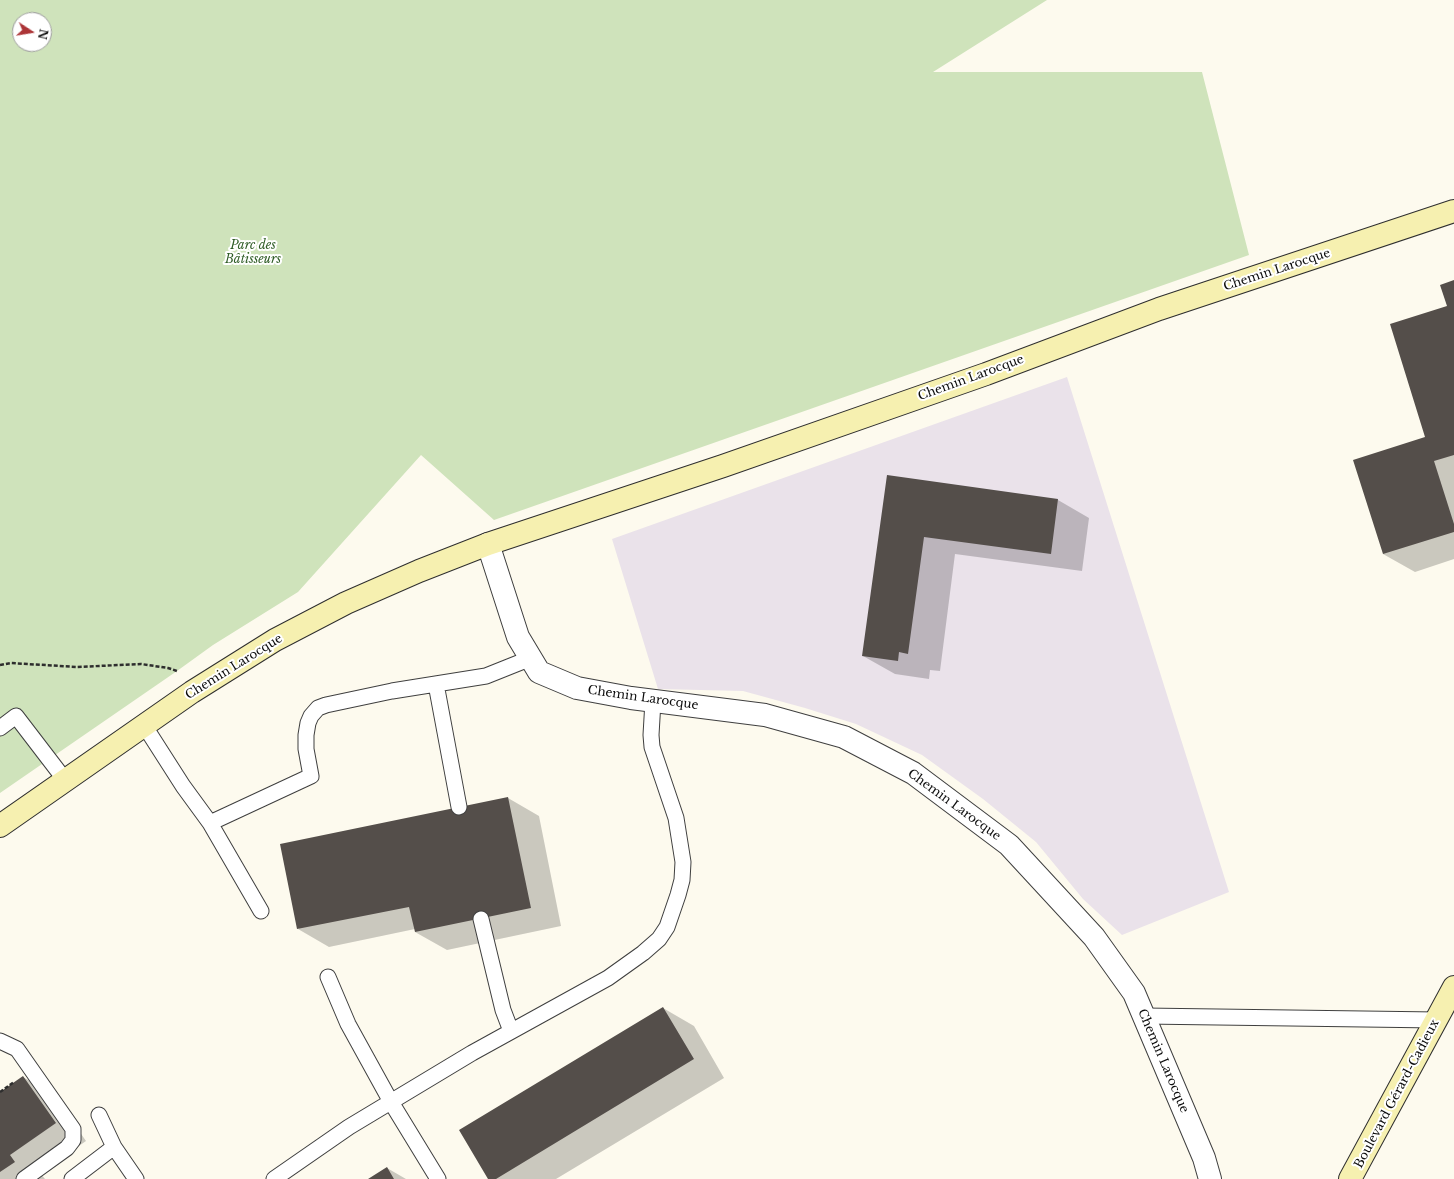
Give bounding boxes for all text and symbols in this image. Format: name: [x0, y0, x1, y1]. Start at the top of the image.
north arrow: [12, 12, 52, 52]
text: N: [35, 28, 51, 41]
park label: Parc des Bâtisseurs: [225, 239, 281, 267]
street label: Chemin Larocque: [1222, 246, 1332, 294]
street label: Chemin Larocque: [916, 352, 1026, 404]
street label: Chemin Larocque: [183, 631, 285, 703]
street label: Chemin Larocque: [587, 683, 699, 713]
street label: Chemin Larocque: [905, 766, 1003, 844]
street label: Chemin Larocque: [1135, 1007, 1191, 1115]
street label: Boulevard Gérard-Cadieux: [1352, 1017, 1442, 1171]

